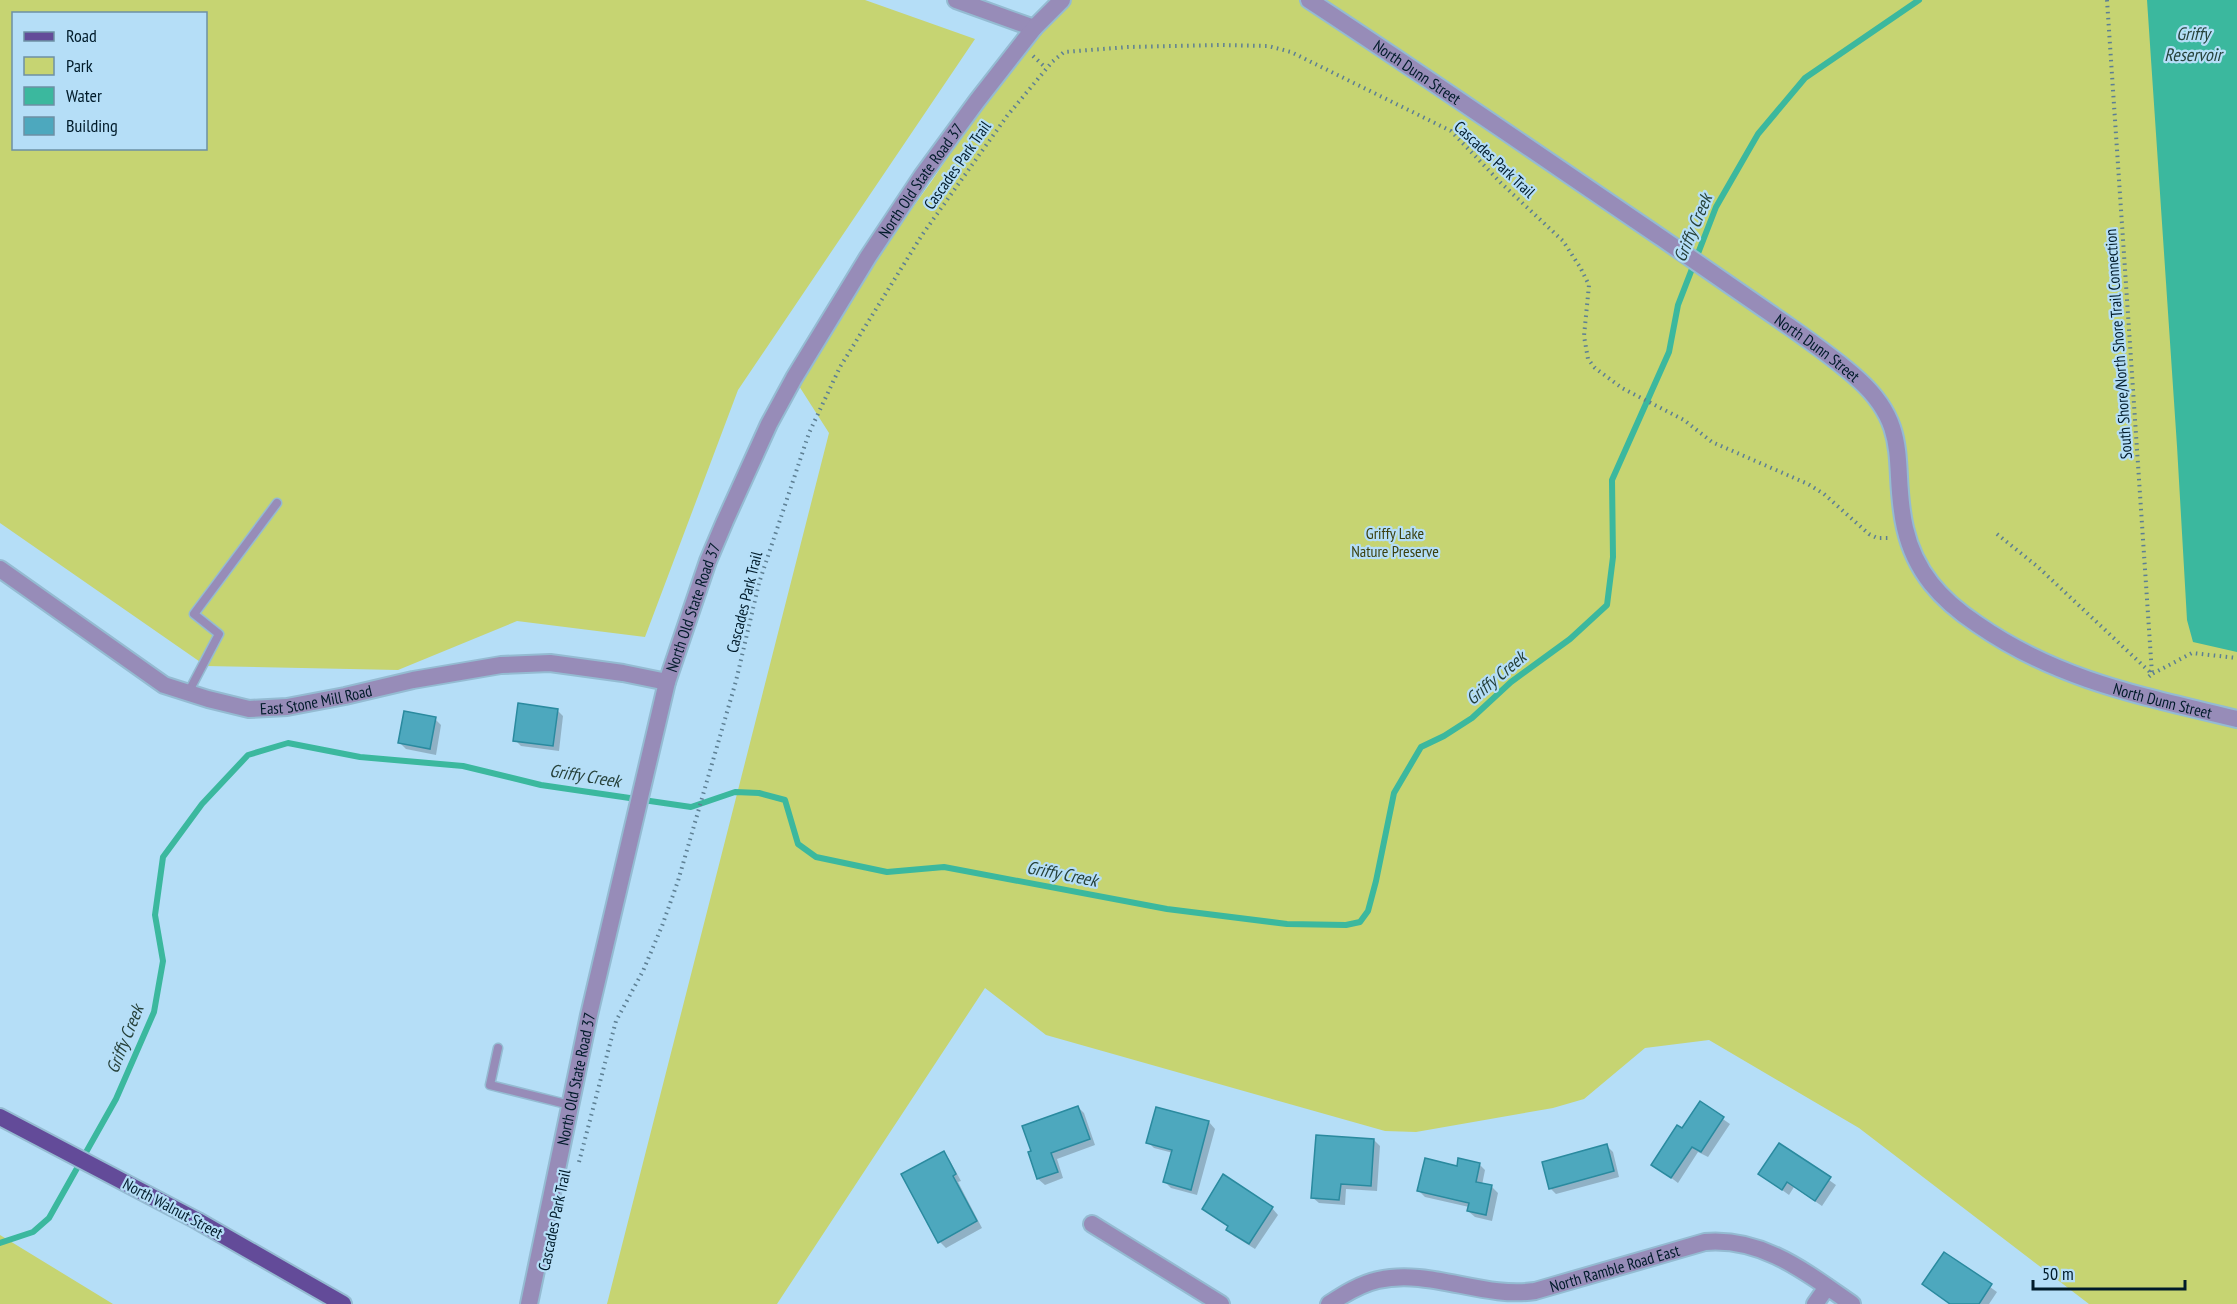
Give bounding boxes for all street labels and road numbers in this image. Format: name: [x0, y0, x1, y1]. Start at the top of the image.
street label: North Dunn Street: [1370, 36, 1465, 109]
street label: Cascades Park Trail: [1450, 116, 1540, 202]
street label: Cascades Park Trail: [919, 117, 995, 213]
street label: North Old State Road 37: [874, 119, 967, 241]
street label: South Shore/North Shore Trail Connection: [2100, 228, 2136, 460]
street label: North Dunn Street: [1771, 310, 1865, 386]
street label: North Old State Road 37: [661, 540, 724, 675]
street label: Cascades Park Trail: [722, 549, 766, 655]
street label: North Dunn Street: [2111, 678, 2214, 723]
street label: East Stone Mill Road: [259, 680, 374, 718]
street label: North Old State Road 37: [552, 1011, 599, 1147]
street label: Cascades Park Trail: [533, 1167, 575, 1273]
street label: North Walnut Street: [120, 1173, 227, 1243]
street label: North Ramble Road East: [1547, 1240, 1682, 1296]

